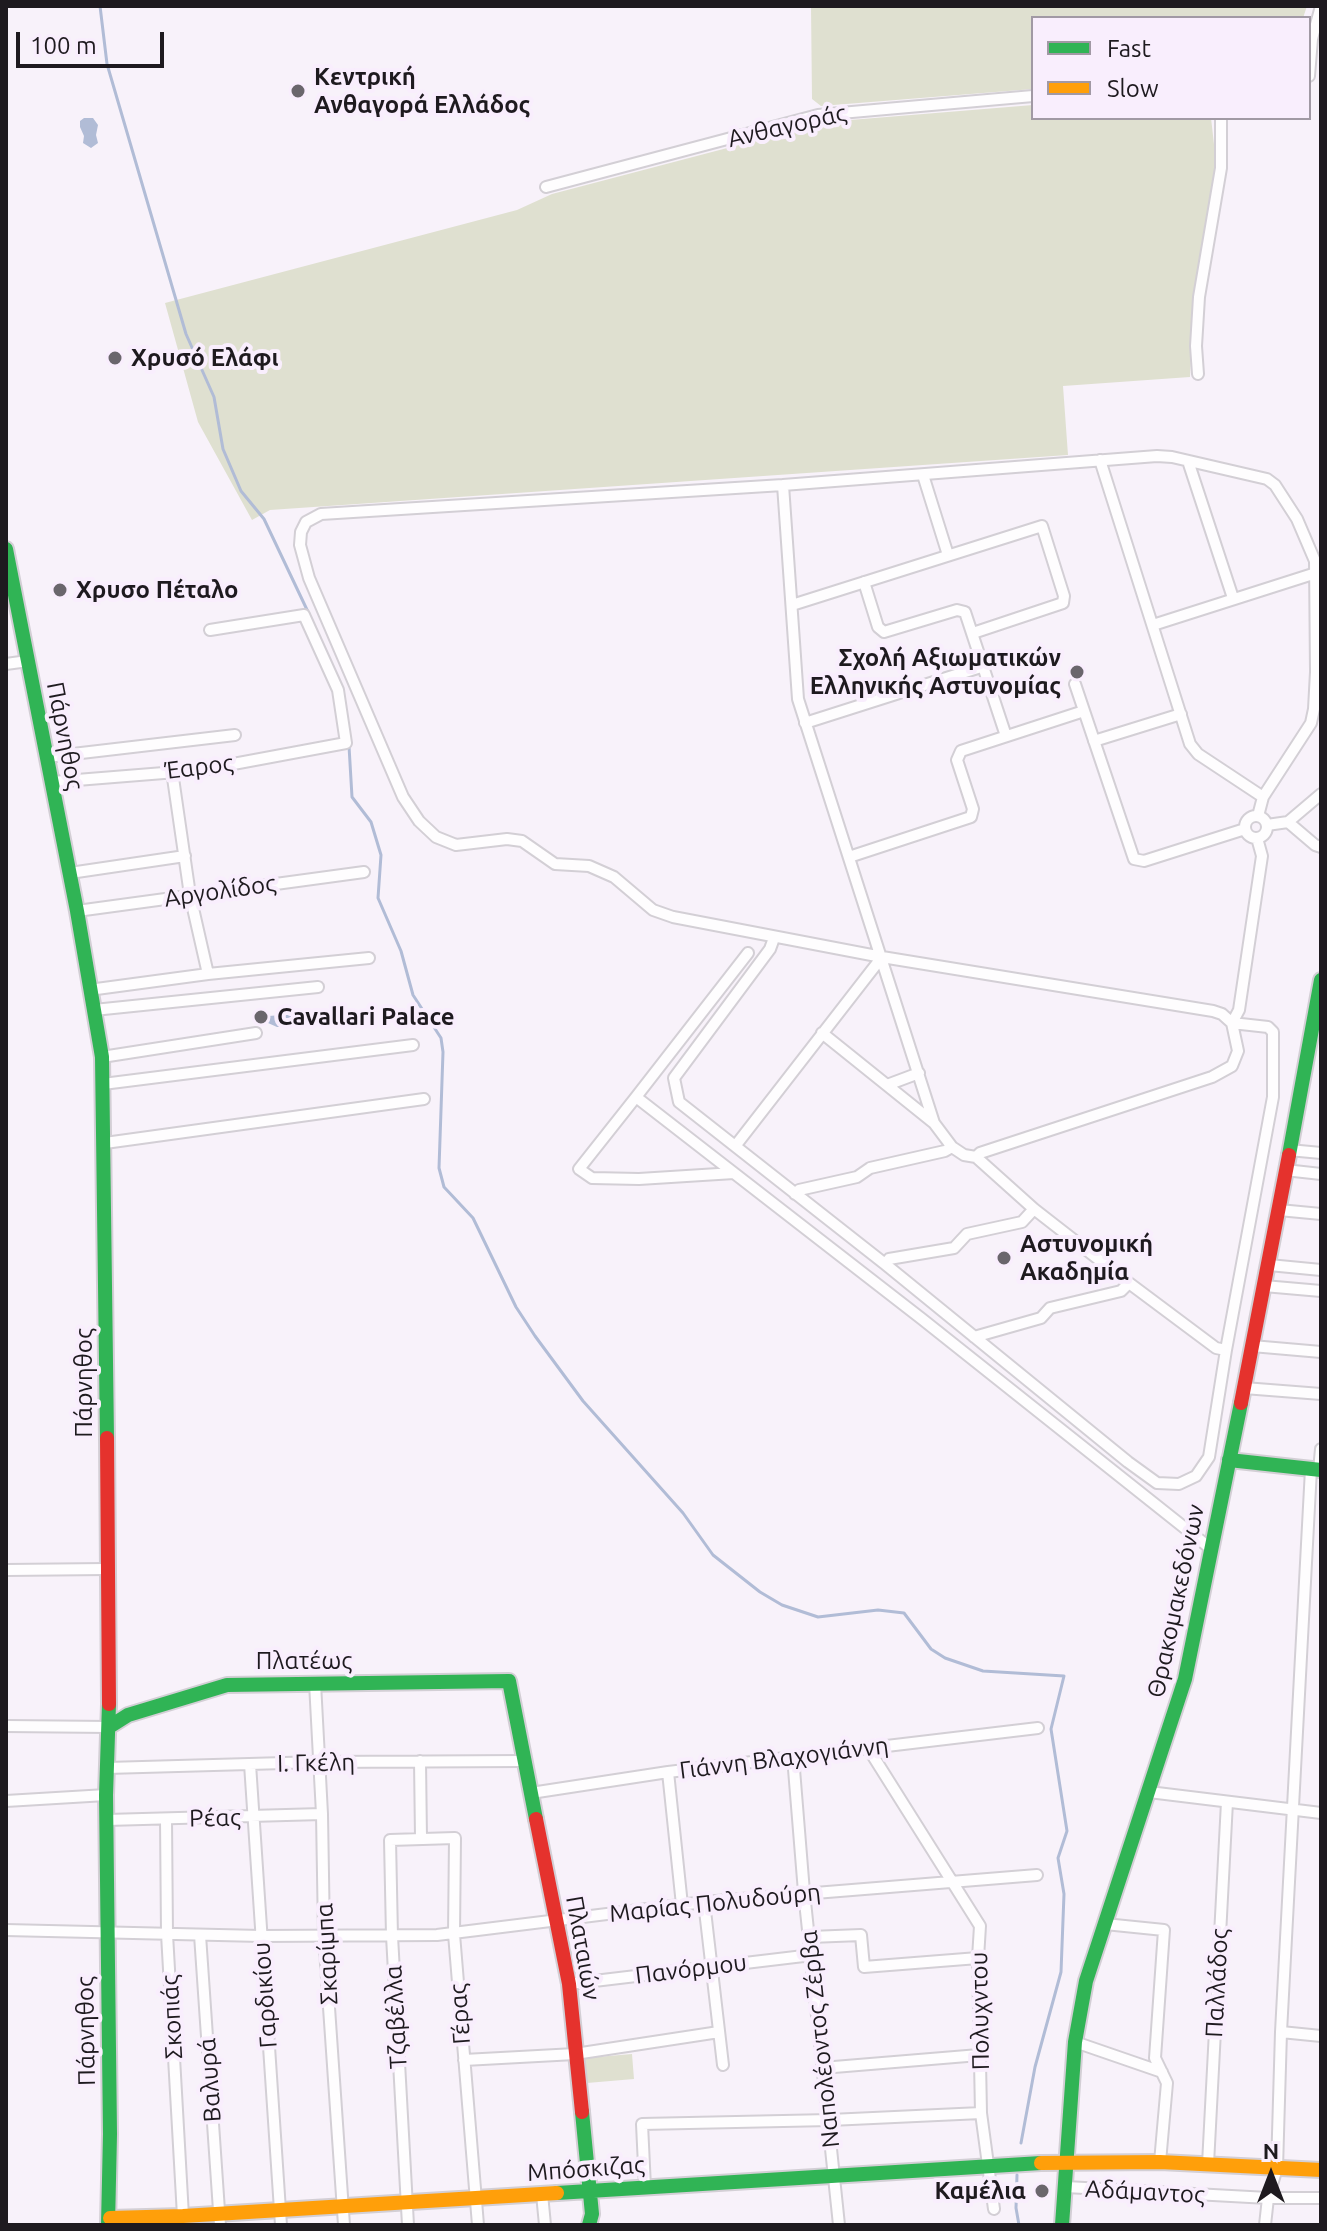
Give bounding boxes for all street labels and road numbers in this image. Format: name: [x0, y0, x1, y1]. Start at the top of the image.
street label: Ανθαγοράς: [725, 98, 849, 154]
street label: Πάρνηθος: [40, 679, 90, 793]
street label: Έαρος: [163, 749, 235, 785]
street label: Αργολίδος: [162, 869, 278, 913]
street label: Πάρνηθος: [70, 1328, 98, 1438]
street label: Θρακομακεδόνων: [1141, 1502, 1211, 1700]
street label: Πλατέως: [256, 1647, 352, 1675]
street label: Γιάννη Βλαχογιάννη: [678, 1731, 890, 1785]
street label: Ι. Γκέλη: [277, 1748, 355, 1778]
street label: Ρέας: [189, 1803, 241, 1833]
street label: Μαρίας Πολυδούρη: [608, 1878, 822, 1928]
street label: Πλαταιών: [560, 1894, 606, 2002]
street label: Σκαρίμπα: [310, 1902, 344, 2006]
street label: Παλλάδος: [1200, 1928, 1234, 2038]
street label: Ναπολέοντος Ζέρβα: [794, 1929, 846, 2149]
street label: Γαρδικίου: [247, 1941, 283, 2049]
street label: Πανόρμου: [634, 1948, 748, 1990]
street label: Πολυχντου: [965, 1952, 995, 2070]
street label: Τζαβέλλα: [379, 1964, 413, 2070]
street label: Σκοπιάς: [155, 1974, 189, 2060]
street label: Πάρνηθος: [71, 1976, 101, 2086]
street label: Γέρας: [444, 1983, 476, 2045]
street label: Βαλυρά: [193, 2037, 227, 2123]
street label: Μπόσκιζας: [526, 2151, 646, 2187]
street label: Αδάμαντος: [1084, 2174, 1206, 2210]

